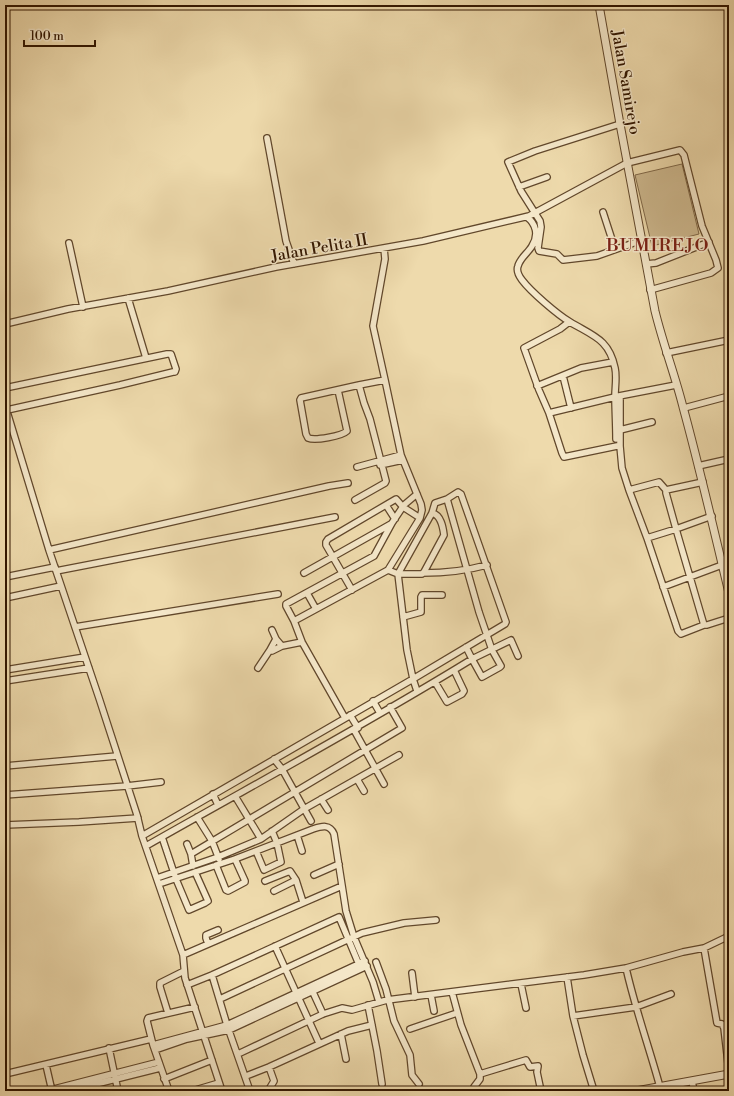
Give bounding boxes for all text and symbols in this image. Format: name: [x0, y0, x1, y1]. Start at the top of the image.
scale bar: [24, 22, 95, 48]
street label: Jalan Samirejo: [607, 27, 645, 136]
text: 100 m: [30, 29, 64, 44]
street label: Jalan Pelita II: [268, 230, 369, 266]
district label: BUMIREJO: [605, 234, 710, 257]

